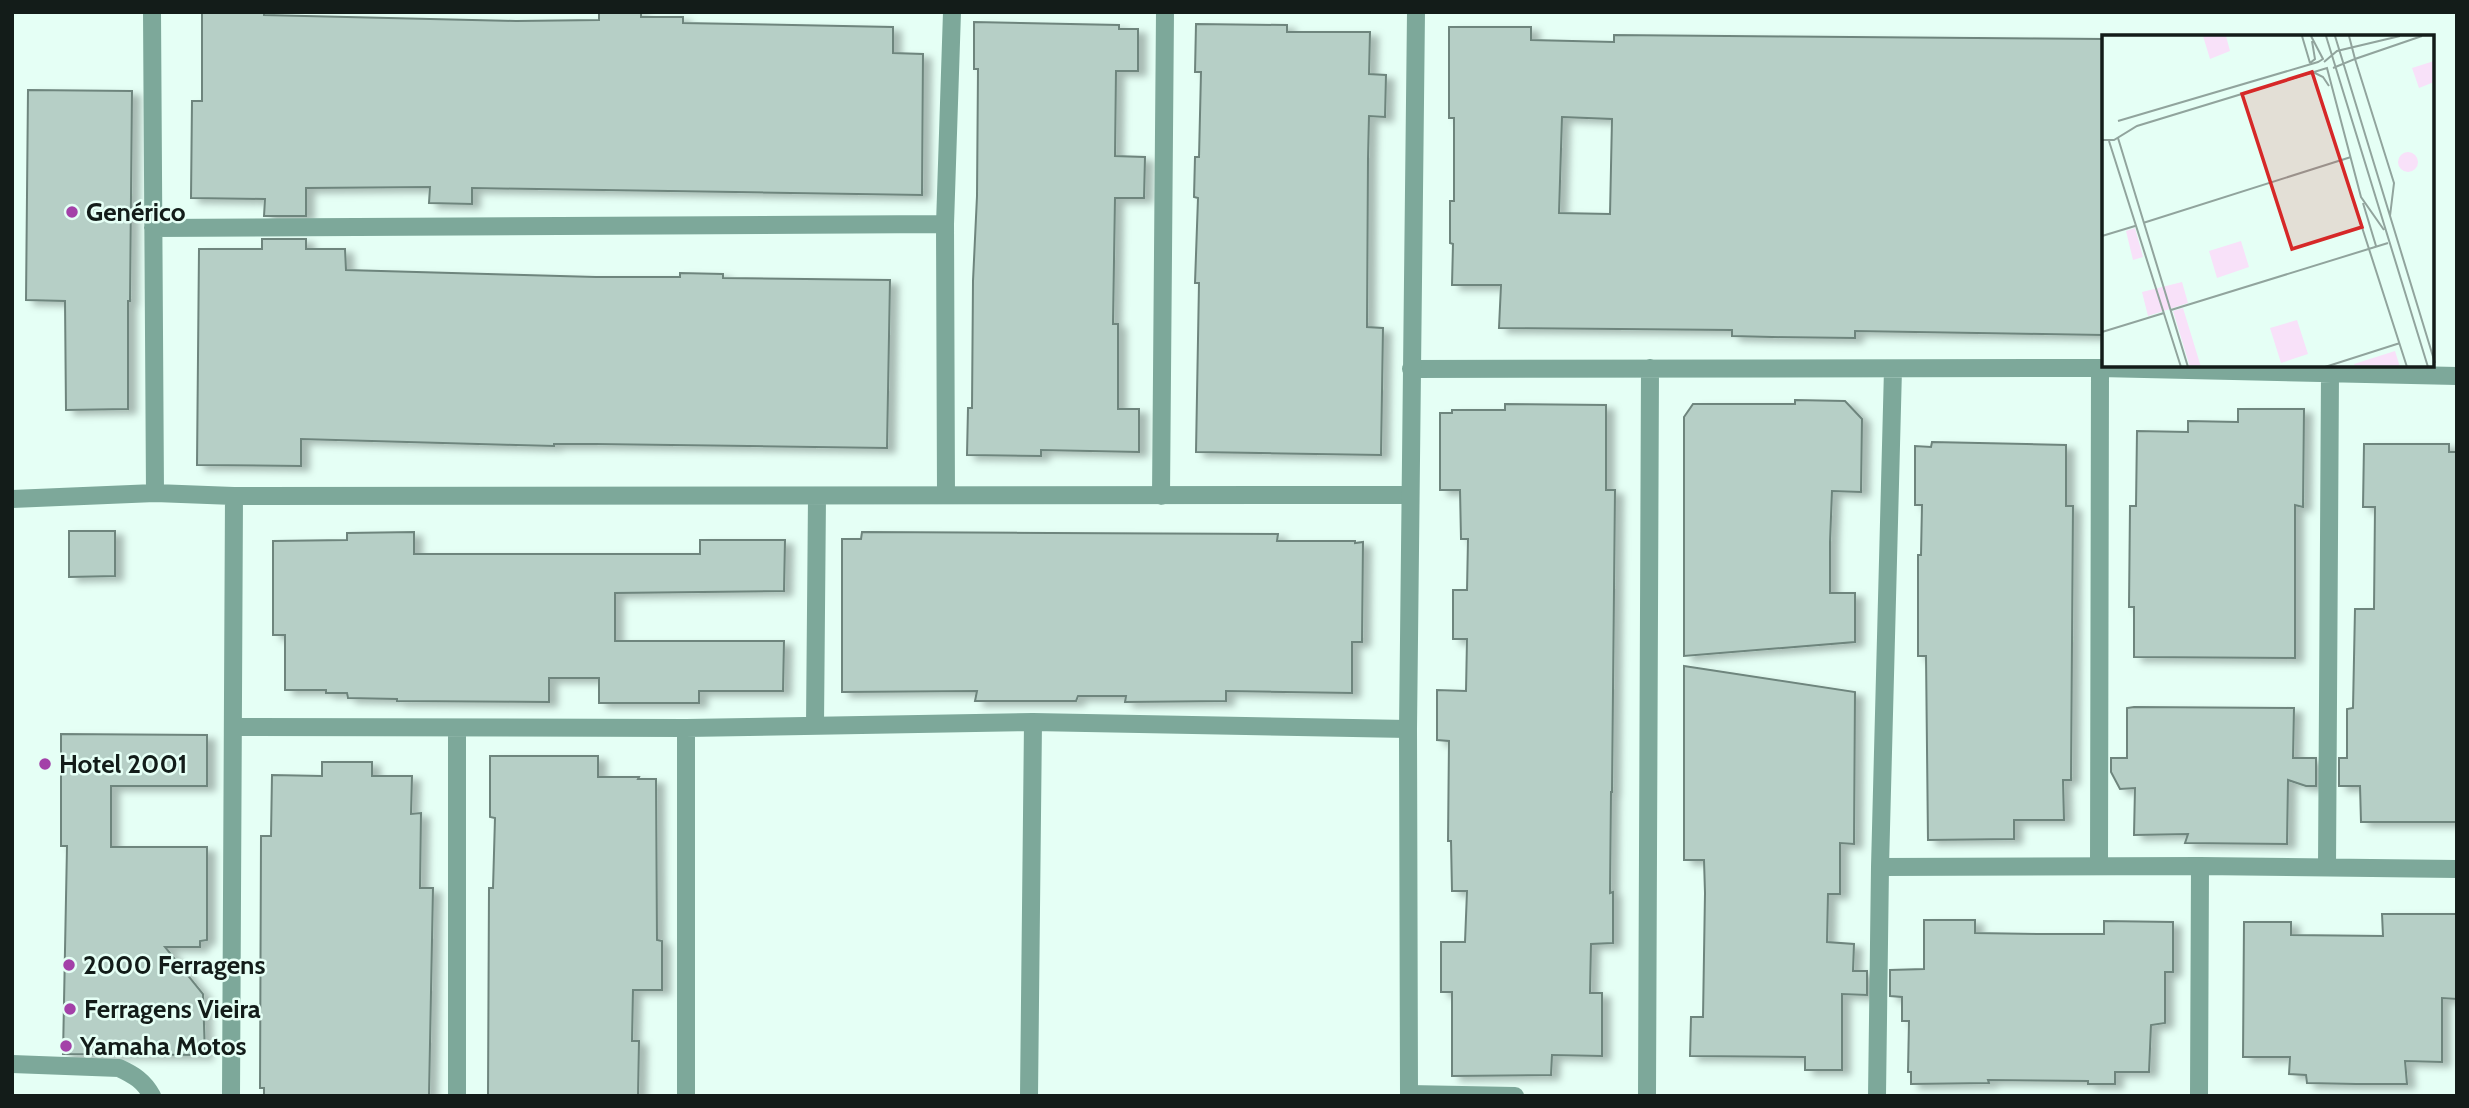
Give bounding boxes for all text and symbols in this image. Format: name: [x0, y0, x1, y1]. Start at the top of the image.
inset map: [2102, 35, 2434, 368]
place label: Genérico: [86, 196, 186, 228]
marker: Genérico: [64, 204, 80, 220]
place label: Hotel 2001: [59, 748, 187, 780]
marker: Hotel 2001: [37, 756, 53, 772]
place label: 2000 Ferragens: [83, 949, 265, 981]
marker: 2000 Ferragens: [61, 957, 77, 973]
place label: Ferragens Vieira: [84, 993, 261, 1025]
marker: Ferragens Vieira: [62, 1001, 78, 1017]
place label: Yamaha Motos: [79, 1030, 247, 1062]
marker: Yamaha Motos: [58, 1038, 74, 1054]

